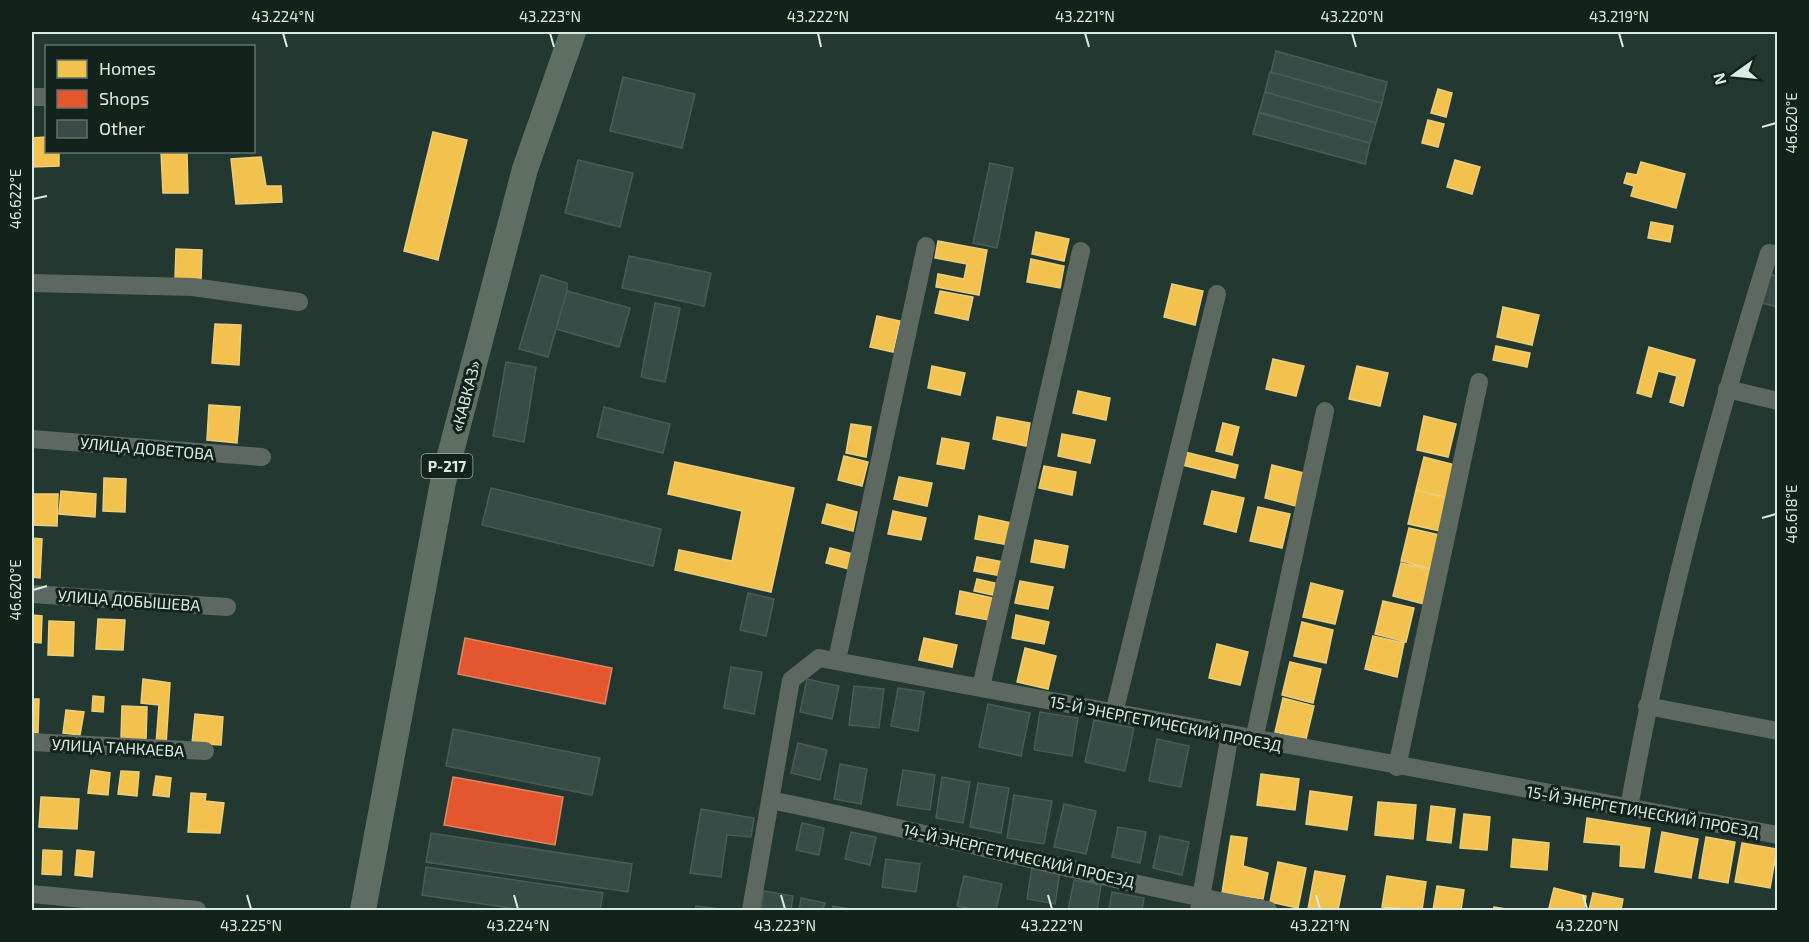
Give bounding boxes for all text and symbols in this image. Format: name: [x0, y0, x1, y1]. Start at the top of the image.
text: 43.224°N: [251, 7, 315, 25]
text: 43.223°N: [519, 7, 581, 25]
text: 43.222°N: [787, 7, 849, 25]
text: 43.221°N: [1055, 7, 1115, 25]
text: 43.220°N: [1321, 7, 1383, 25]
text: 43.219°N: [1589, 7, 1649, 25]
legend: [45, 45, 255, 153]
north arrow: [1704, 45, 1764, 105]
text: Homes: [99, 57, 156, 79]
text: N: [1708, 71, 1730, 87]
text: Shops: [99, 87, 149, 109]
text: 46.620°E: [1782, 92, 1800, 154]
text: Other: [99, 117, 145, 139]
text: 46.622°E: [6, 169, 24, 229]
street label: «КАВКАЗ»: [446, 358, 484, 434]
street label: УЛИЦА ДОВЕТОВА: [79, 433, 215, 463]
road number: Р-217: [422, 454, 472, 478]
text: 46.618°E: [1782, 485, 1800, 543]
text: 46.620°E: [6, 559, 24, 621]
street label: УЛИЦА ДОБЫШЕВА: [57, 586, 201, 614]
street label: 15-Й ЭНЕРГЕТИЧЕСКИЙ ПРОЕЗД: [1049, 691, 1283, 755]
street label: УЛИЦА ТАНКАЕВА: [51, 734, 185, 760]
street label: 15-Й ЭНЕРГЕТИЧЕСКИЙ ПРОЕЗД: [1525, 781, 1761, 841]
street label: 14-Й ЭНЕРГЕТИЧЕСКИЙ ПРОЕЗД: [901, 819, 1137, 891]
text: 43.225°N: [220, 916, 282, 934]
text: 43.224°N: [486, 916, 550, 934]
text: 43.223°N: [754, 916, 816, 934]
text: 43.222°N: [1021, 916, 1083, 934]
text: 43.221°N: [1290, 916, 1350, 934]
text: 43.220°N: [1556, 916, 1618, 934]

